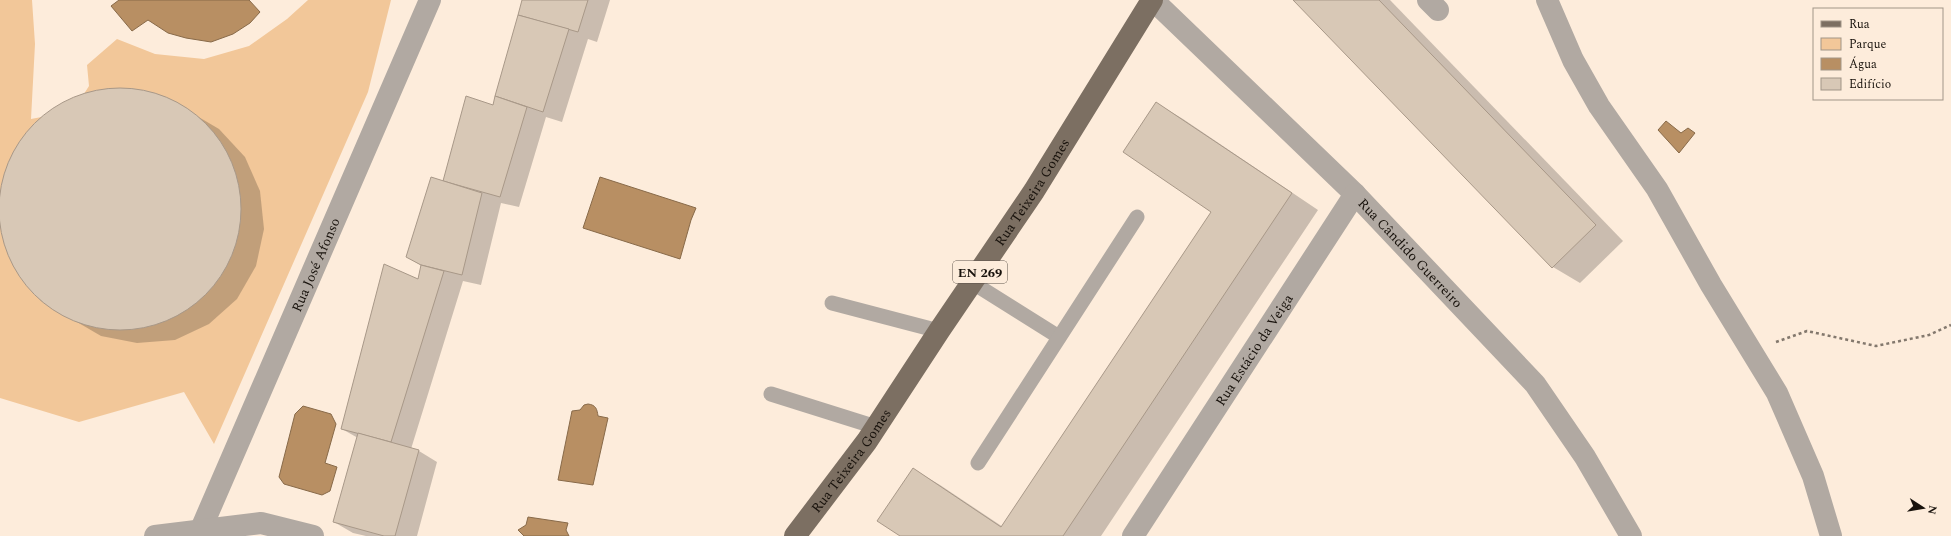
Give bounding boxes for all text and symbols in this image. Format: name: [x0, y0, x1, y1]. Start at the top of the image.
legend: [1813, 8, 1943, 100]
text: Rua: [1849, 15, 1870, 34]
text: Parque: [1849, 35, 1886, 54]
text: Água: [1849, 55, 1877, 74]
text: Edifício: [1849, 75, 1891, 94]
street label: Rua Teixeira Gomes: [990, 134, 1075, 250]
street label: Rua Cândido Guerreiro: [1353, 193, 1468, 313]
street label: Rua José Afonso: [286, 214, 346, 315]
road number: EN 269: [953, 261, 1007, 283]
street label: Rua Estácio da Veiga: [1210, 290, 1299, 410]
street label: Rua Teixeira Gomes: [806, 404, 897, 517]
north arrow: [1903, 488, 1943, 528]
text: N: [1923, 504, 1942, 516]

